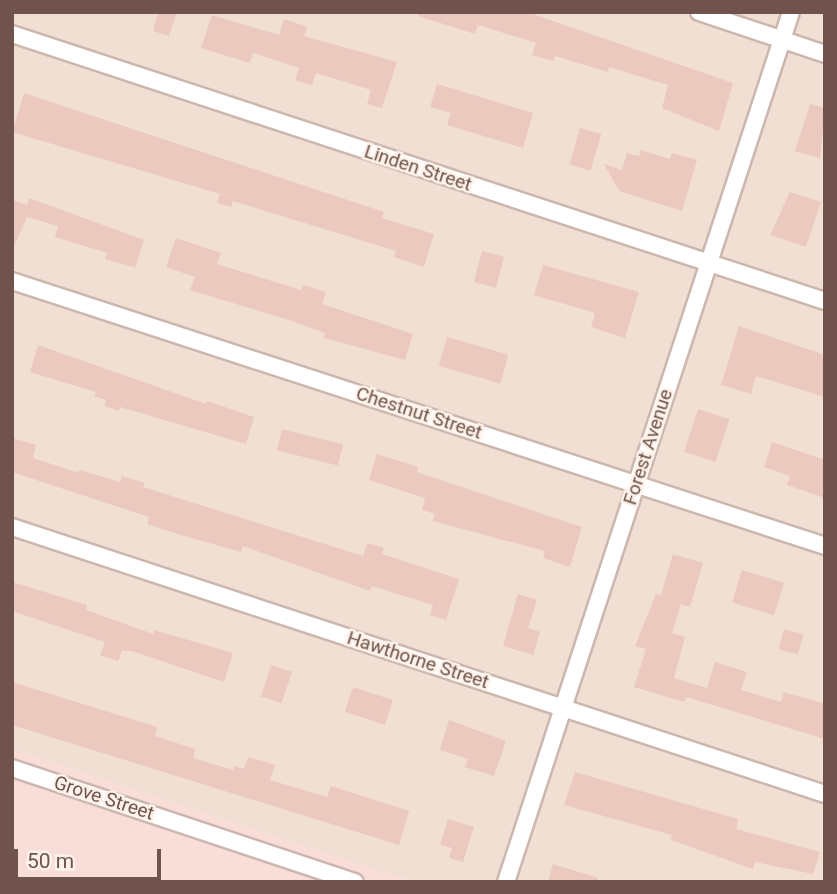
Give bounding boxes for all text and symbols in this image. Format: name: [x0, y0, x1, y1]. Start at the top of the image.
street label: Linden Street: [361, 140, 475, 196]
street label: Chestnut Street: [353, 382, 485, 444]
street label: Forest Avenue: [619, 386, 677, 508]
street label: Hawthorne Street: [344, 626, 492, 694]
street label: Grove Street: [51, 771, 157, 825]
scale bar: [18, 834, 164, 878]
text: 50 m: [27, 849, 74, 873]

